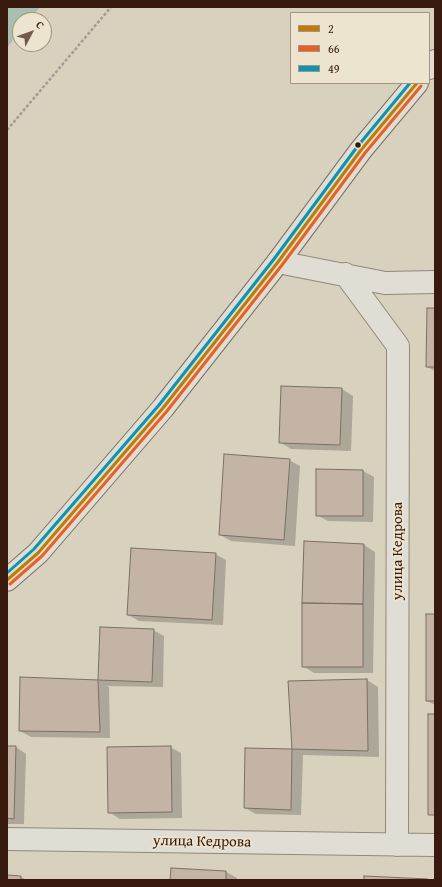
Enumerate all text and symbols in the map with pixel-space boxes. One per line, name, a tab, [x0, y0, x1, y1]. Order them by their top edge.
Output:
north arrow	[12, 12, 52, 52]
legend	[290, 12, 430, 84]
text: С	[32, 17, 48, 32]
text: 2	[328, 20, 334, 37]
text: 66	[328, 40, 340, 57]
text: 49	[328, 60, 340, 77]
unlabelled marker	[353, 140, 363, 150]
street label: улица Кедрова	[389, 502, 407, 600]
street label: улица Кедрова	[153, 832, 251, 852]

